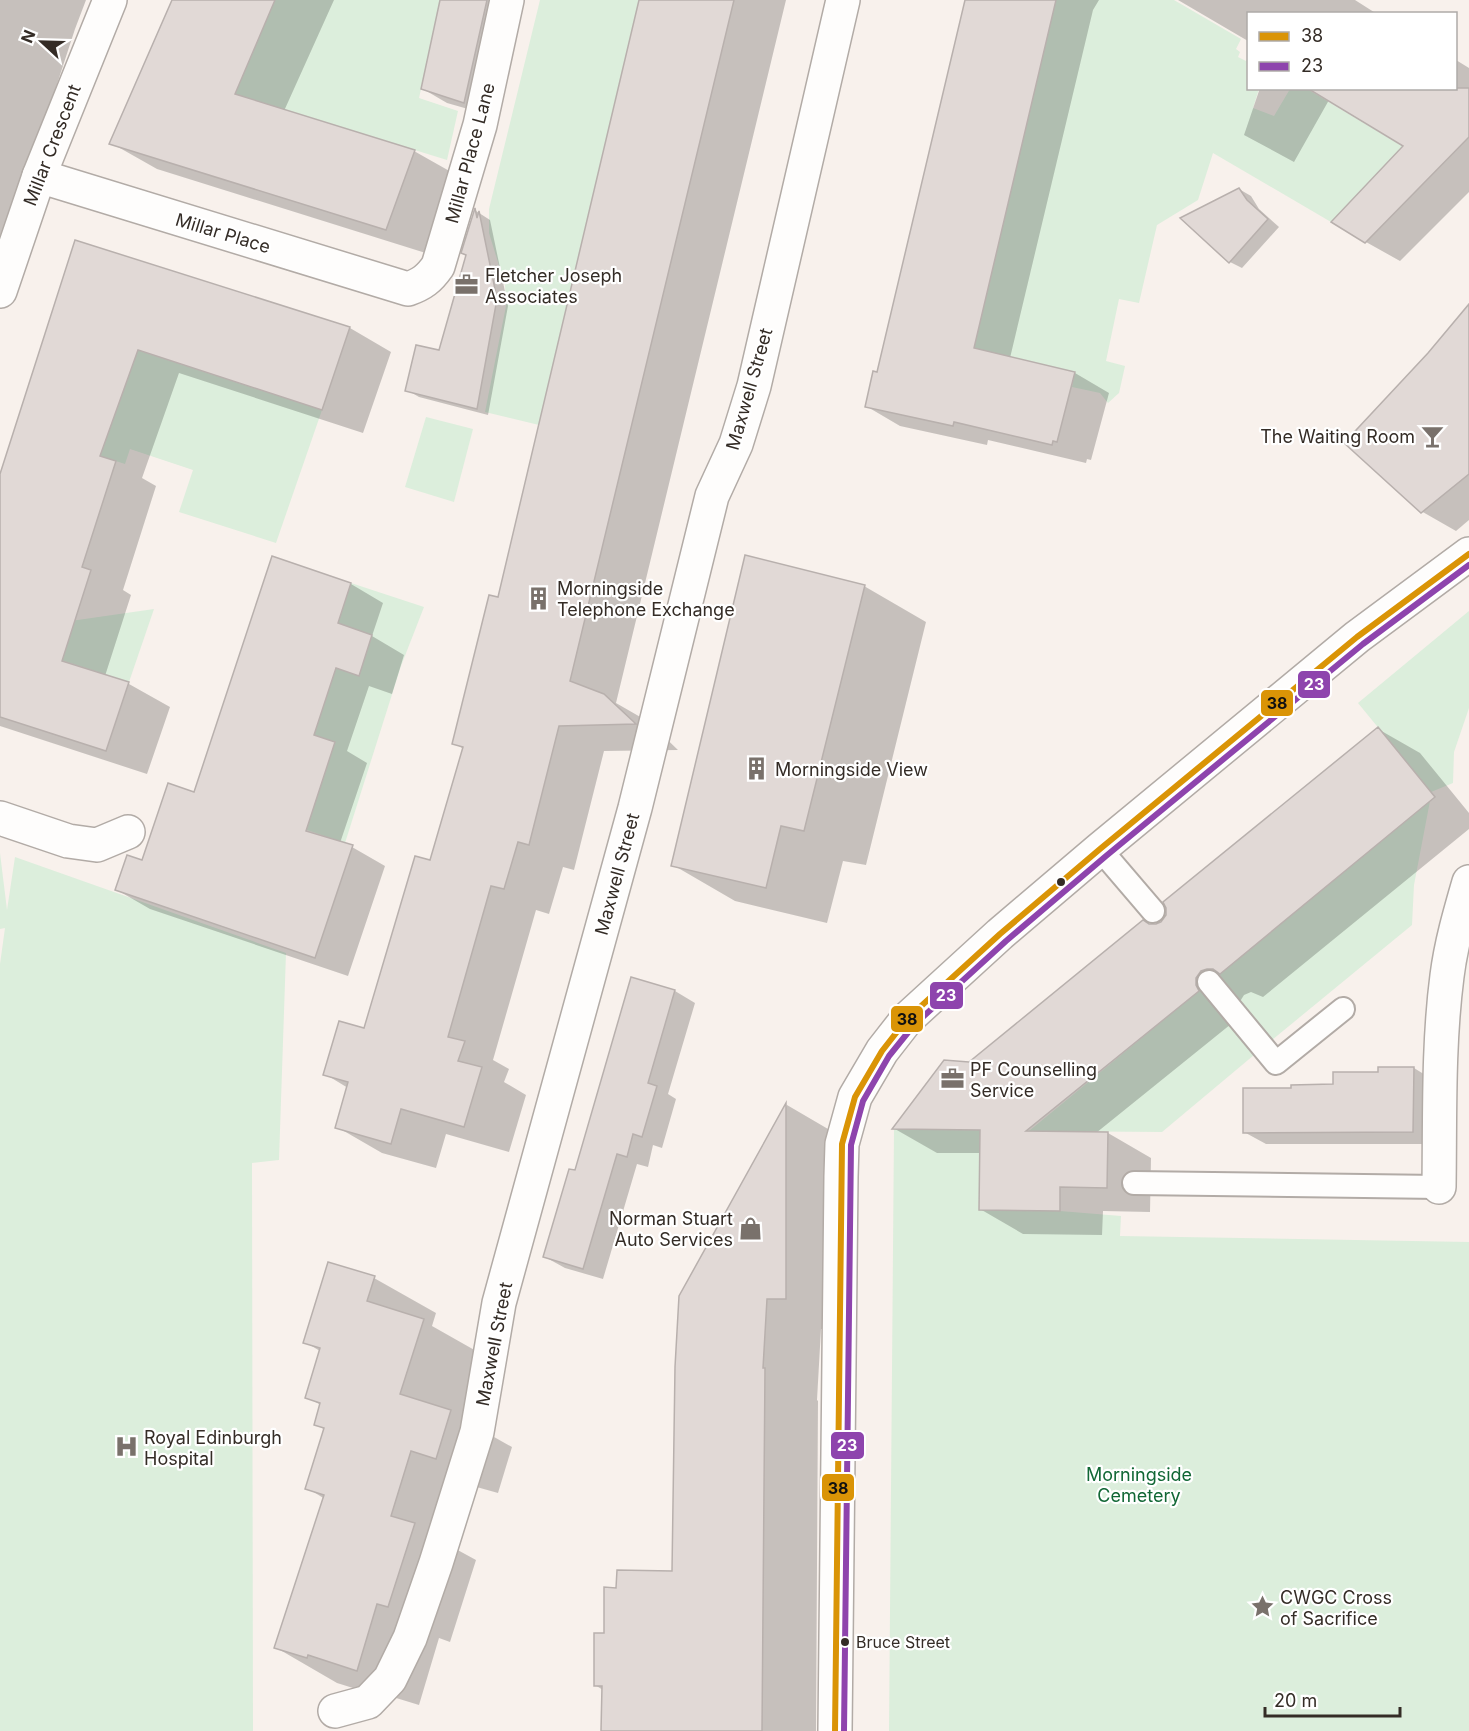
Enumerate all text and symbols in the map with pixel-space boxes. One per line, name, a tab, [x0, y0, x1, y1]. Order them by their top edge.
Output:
north arrow	[12, 12, 72, 72]
legend	[1247, 12, 1457, 90]
text: 38	[1301, 25, 1323, 46]
text: N	[17, 27, 40, 46]
text: 23	[1301, 55, 1323, 76]
street label: Millar Place Lane	[441, 80, 499, 226]
street label: Millar Crescent	[19, 81, 85, 209]
street label: Millar Place	[173, 209, 273, 257]
place label: Fletcher Joseph Associates	[485, 265, 622, 307]
office icon: Fletcher Joseph Associates	[454, 272, 480, 298]
street label: Maxwell Street	[722, 326, 776, 452]
bar icon: The Waiting Room	[1420, 423, 1446, 449]
place label: The Waiting Room	[1260, 426, 1415, 447]
place label: Morningside Telephone Exchange	[557, 578, 735, 620]
building icon: Morningside Telephone Exchange	[526, 585, 552, 611]
line badge: 23	[1297, 670, 1331, 699]
text: 23	[1304, 674, 1324, 694]
line badge: 38	[1260, 689, 1294, 717]
text: 38	[1267, 693, 1287, 713]
building icon: Morningside View	[744, 756, 770, 782]
place label: Morningside View	[775, 759, 928, 780]
street label: Maxwell Street	[591, 810, 643, 937]
unlabelled marker	[1055, 876, 1067, 888]
line badge: 23	[929, 981, 964, 1010]
text: 23	[936, 985, 956, 1005]
line badge: 38	[890, 1005, 924, 1033]
text: 38	[897, 1009, 917, 1029]
place label: PF Counselling Service	[970, 1059, 1097, 1101]
office icon: PF Counselling Service	[939, 1066, 965, 1092]
place label: Norman Stuart Auto Services	[609, 1208, 733, 1250]
shop icon: Norman Stuart Auto Services	[738, 1215, 764, 1241]
street label: Maxwell Street	[472, 1280, 516, 1408]
place label: Royal Edinburgh Hospital	[144, 1427, 282, 1469]
line badge: 23	[830, 1431, 865, 1460]
hospital icon: Royal Edinburgh Hospital	[113, 1434, 139, 1460]
text: 23	[837, 1435, 857, 1455]
park label: Morningside Cemetery	[1086, 1464, 1192, 1506]
line badge: 38	[821, 1473, 855, 1502]
text: 38	[828, 1478, 848, 1498]
place label: CWGC Cross of Sacrifice	[1280, 1587, 1392, 1629]
place icon: CWGC Cross of Sacrifice	[1249, 1594, 1275, 1620]
place label: Bruce Street	[856, 1632, 950, 1652]
marker: Bruce Street	[839, 1636, 851, 1648]
scale bar	[1265, 1680, 1400, 1718]
text: 20 m	[1274, 1690, 1317, 1711]

